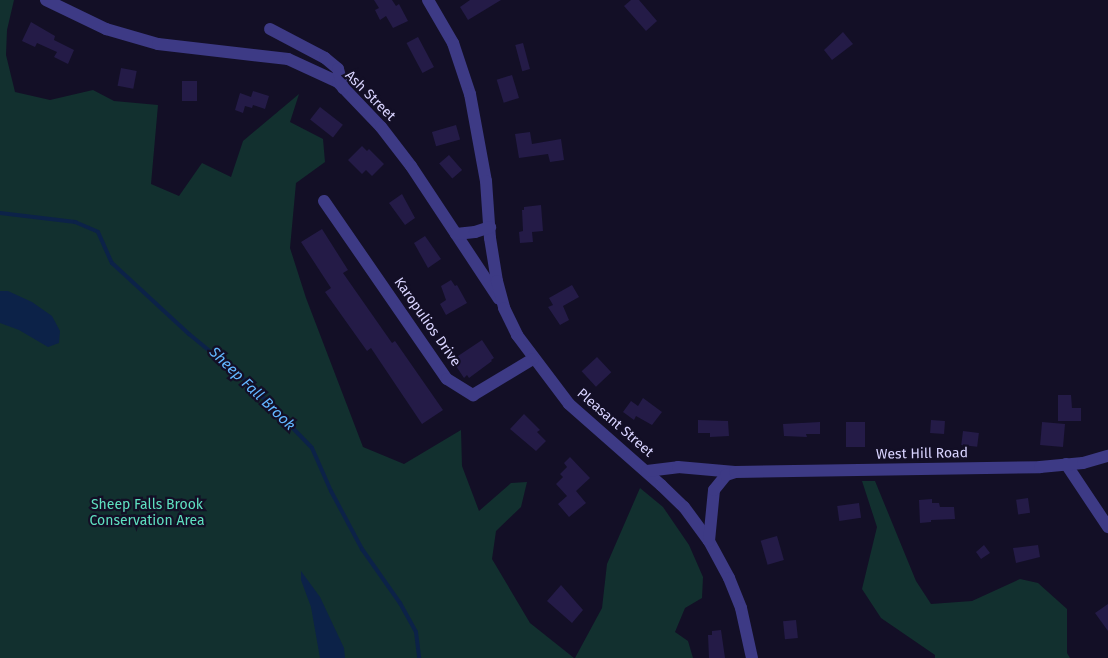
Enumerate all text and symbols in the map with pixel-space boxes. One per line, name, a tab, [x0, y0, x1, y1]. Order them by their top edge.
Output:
street label: Ash Street	[341, 67, 399, 125]
street label: Karopulios Drive	[390, 274, 464, 370]
water label: Sheep Fall Brook	[205, 343, 299, 435]
street label: Pleasant Street	[573, 385, 657, 461]
street label: West Hill Road	[876, 445, 968, 463]
park label: Sheep Falls Brook Conservation Area	[90, 497, 204, 530]

